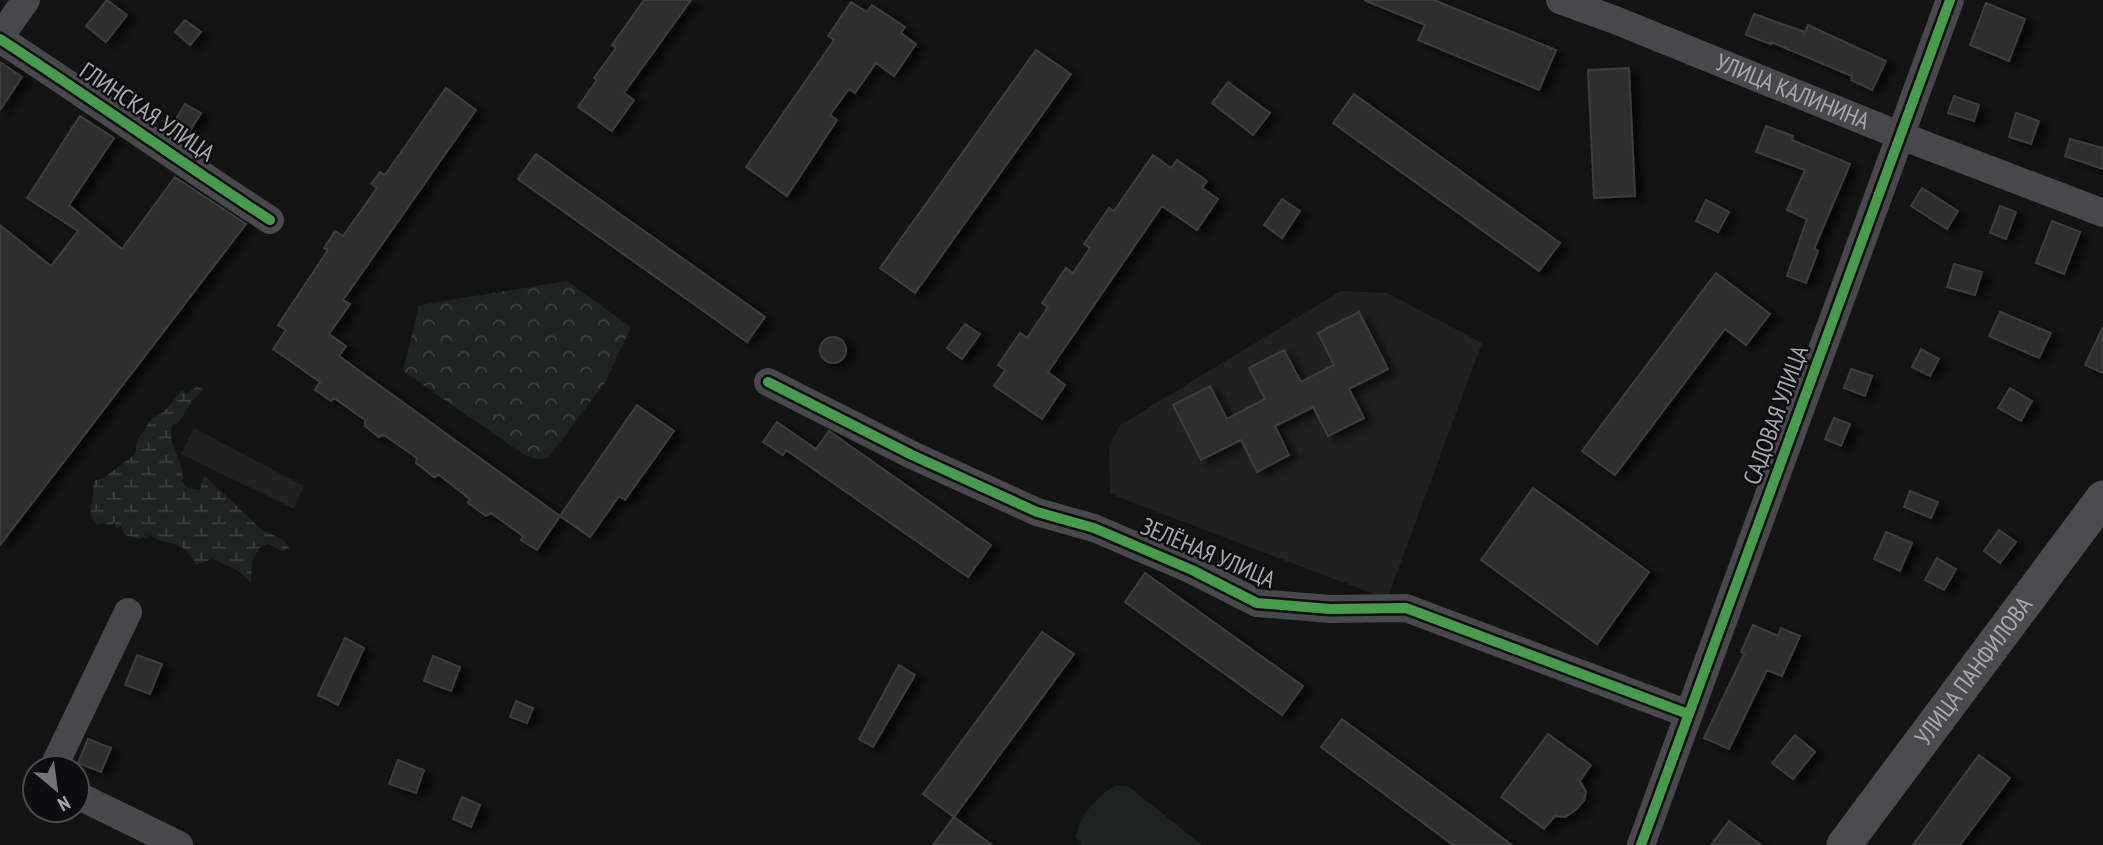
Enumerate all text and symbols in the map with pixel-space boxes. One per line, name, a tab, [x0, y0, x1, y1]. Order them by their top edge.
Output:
street label: УЛИЦА КАЛИНИНА	[1711, 46, 1875, 137]
street label: ГЛИНСКАЯ УЛИЦА	[74, 55, 221, 169]
street label: САДОВАЯ УЛИЦА	[1736, 340, 1815, 489]
street label: ЗЕЛЁНАЯ УЛИЦА	[1136, 510, 1281, 595]
street label: УЛИЦА ПАНФИЛОВА	[1908, 590, 2039, 751]
north arrow	[21, 754, 91, 824]
text: N	[54, 791, 75, 817]

